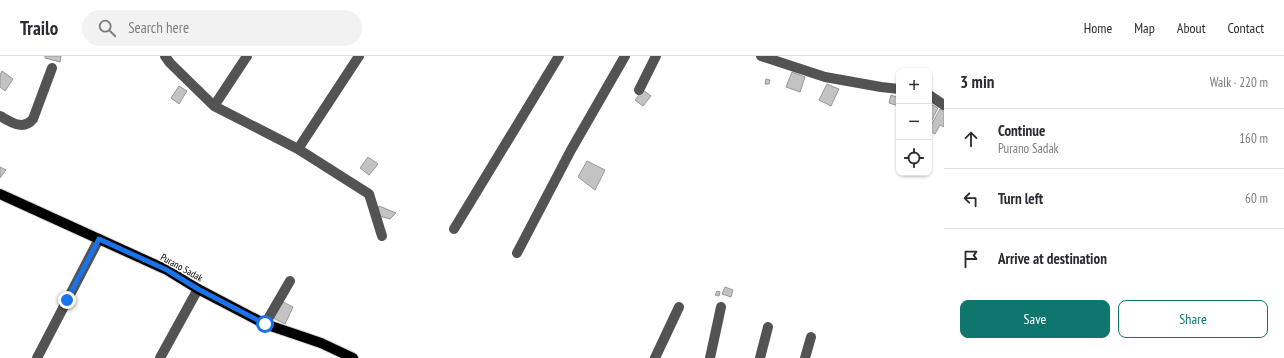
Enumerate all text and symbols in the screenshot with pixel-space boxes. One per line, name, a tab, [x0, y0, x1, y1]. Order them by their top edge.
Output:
search box	[82, 10, 362, 46]
text: Trailo	[20, 16, 58, 40]
icon: search	[96, 17, 118, 39]
text: Search here	[128, 18, 189, 37]
text: Home	[1084, 19, 1112, 37]
text: Map	[1134, 19, 1155, 37]
text: About	[1177, 19, 1206, 37]
text: Contact	[1228, 19, 1264, 37]
map controls	[896, 68, 932, 176]
button: +	[896, 68, 932, 104]
text: 3 min	[960, 71, 994, 93]
text: Walk · 220 m	[1210, 74, 1268, 91]
button: −	[896, 104, 932, 140]
text: Continue	[998, 121, 1045, 140]
icon: ahead	[960, 128, 982, 150]
text: 160 m	[1239, 130, 1268, 147]
button: locate	[896, 140, 932, 176]
text: Purano Sadak	[998, 140, 1059, 157]
icon: left	[960, 188, 982, 210]
text: Turn left	[998, 189, 1043, 208]
text: 60 m	[1245, 190, 1268, 207]
icon: arrive	[960, 248, 982, 270]
text: Arrive at destination	[998, 249, 1107, 268]
street label: Purano Sadak	[158, 250, 205, 284]
route end	[58, 291, 76, 309]
button: Save	[960, 300, 1110, 338]
button: Share	[1118, 300, 1268, 338]
route start	[256, 315, 274, 333]

